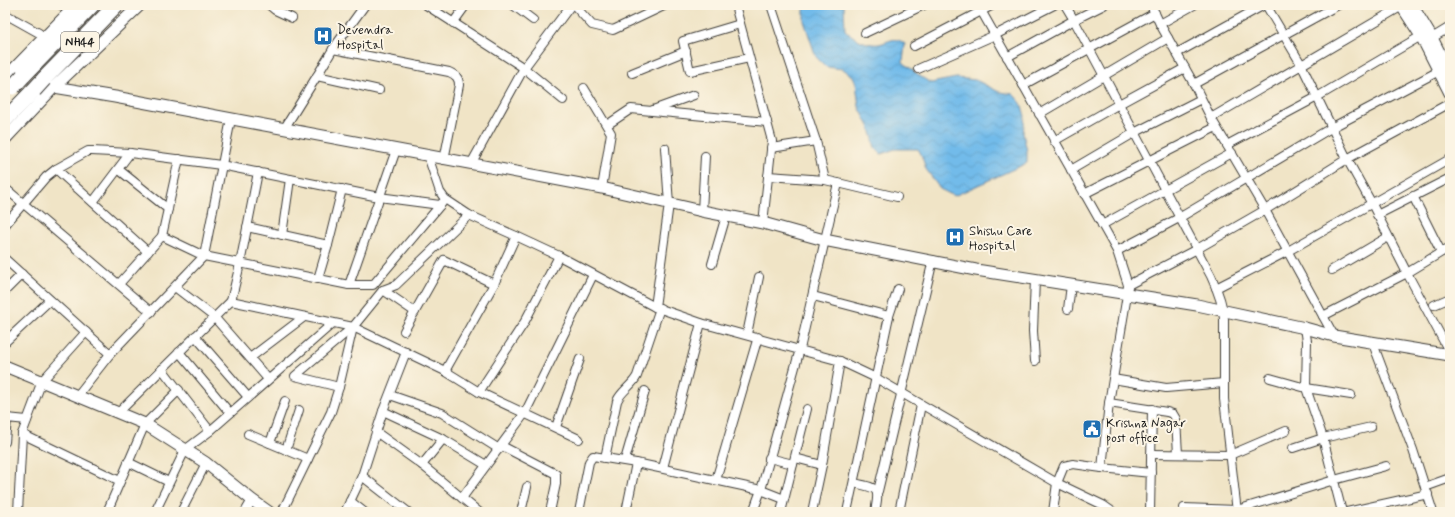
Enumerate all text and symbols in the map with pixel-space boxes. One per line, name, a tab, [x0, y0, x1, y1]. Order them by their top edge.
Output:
place label: Devendra Hospital	[337, 22, 393, 54]
hospital icon: Devendra Hospital	[312, 25, 334, 47]
road number: NH44	[61, 32, 99, 52]
place label: Shishu Care Hospital	[969, 223, 1032, 255]
hospital icon: Shishu Care Hospital	[944, 226, 966, 248]
place label: Krishna Nagar post office	[1106, 415, 1187, 447]
public building icon: Krishna Nagar post office	[1081, 418, 1103, 440]

